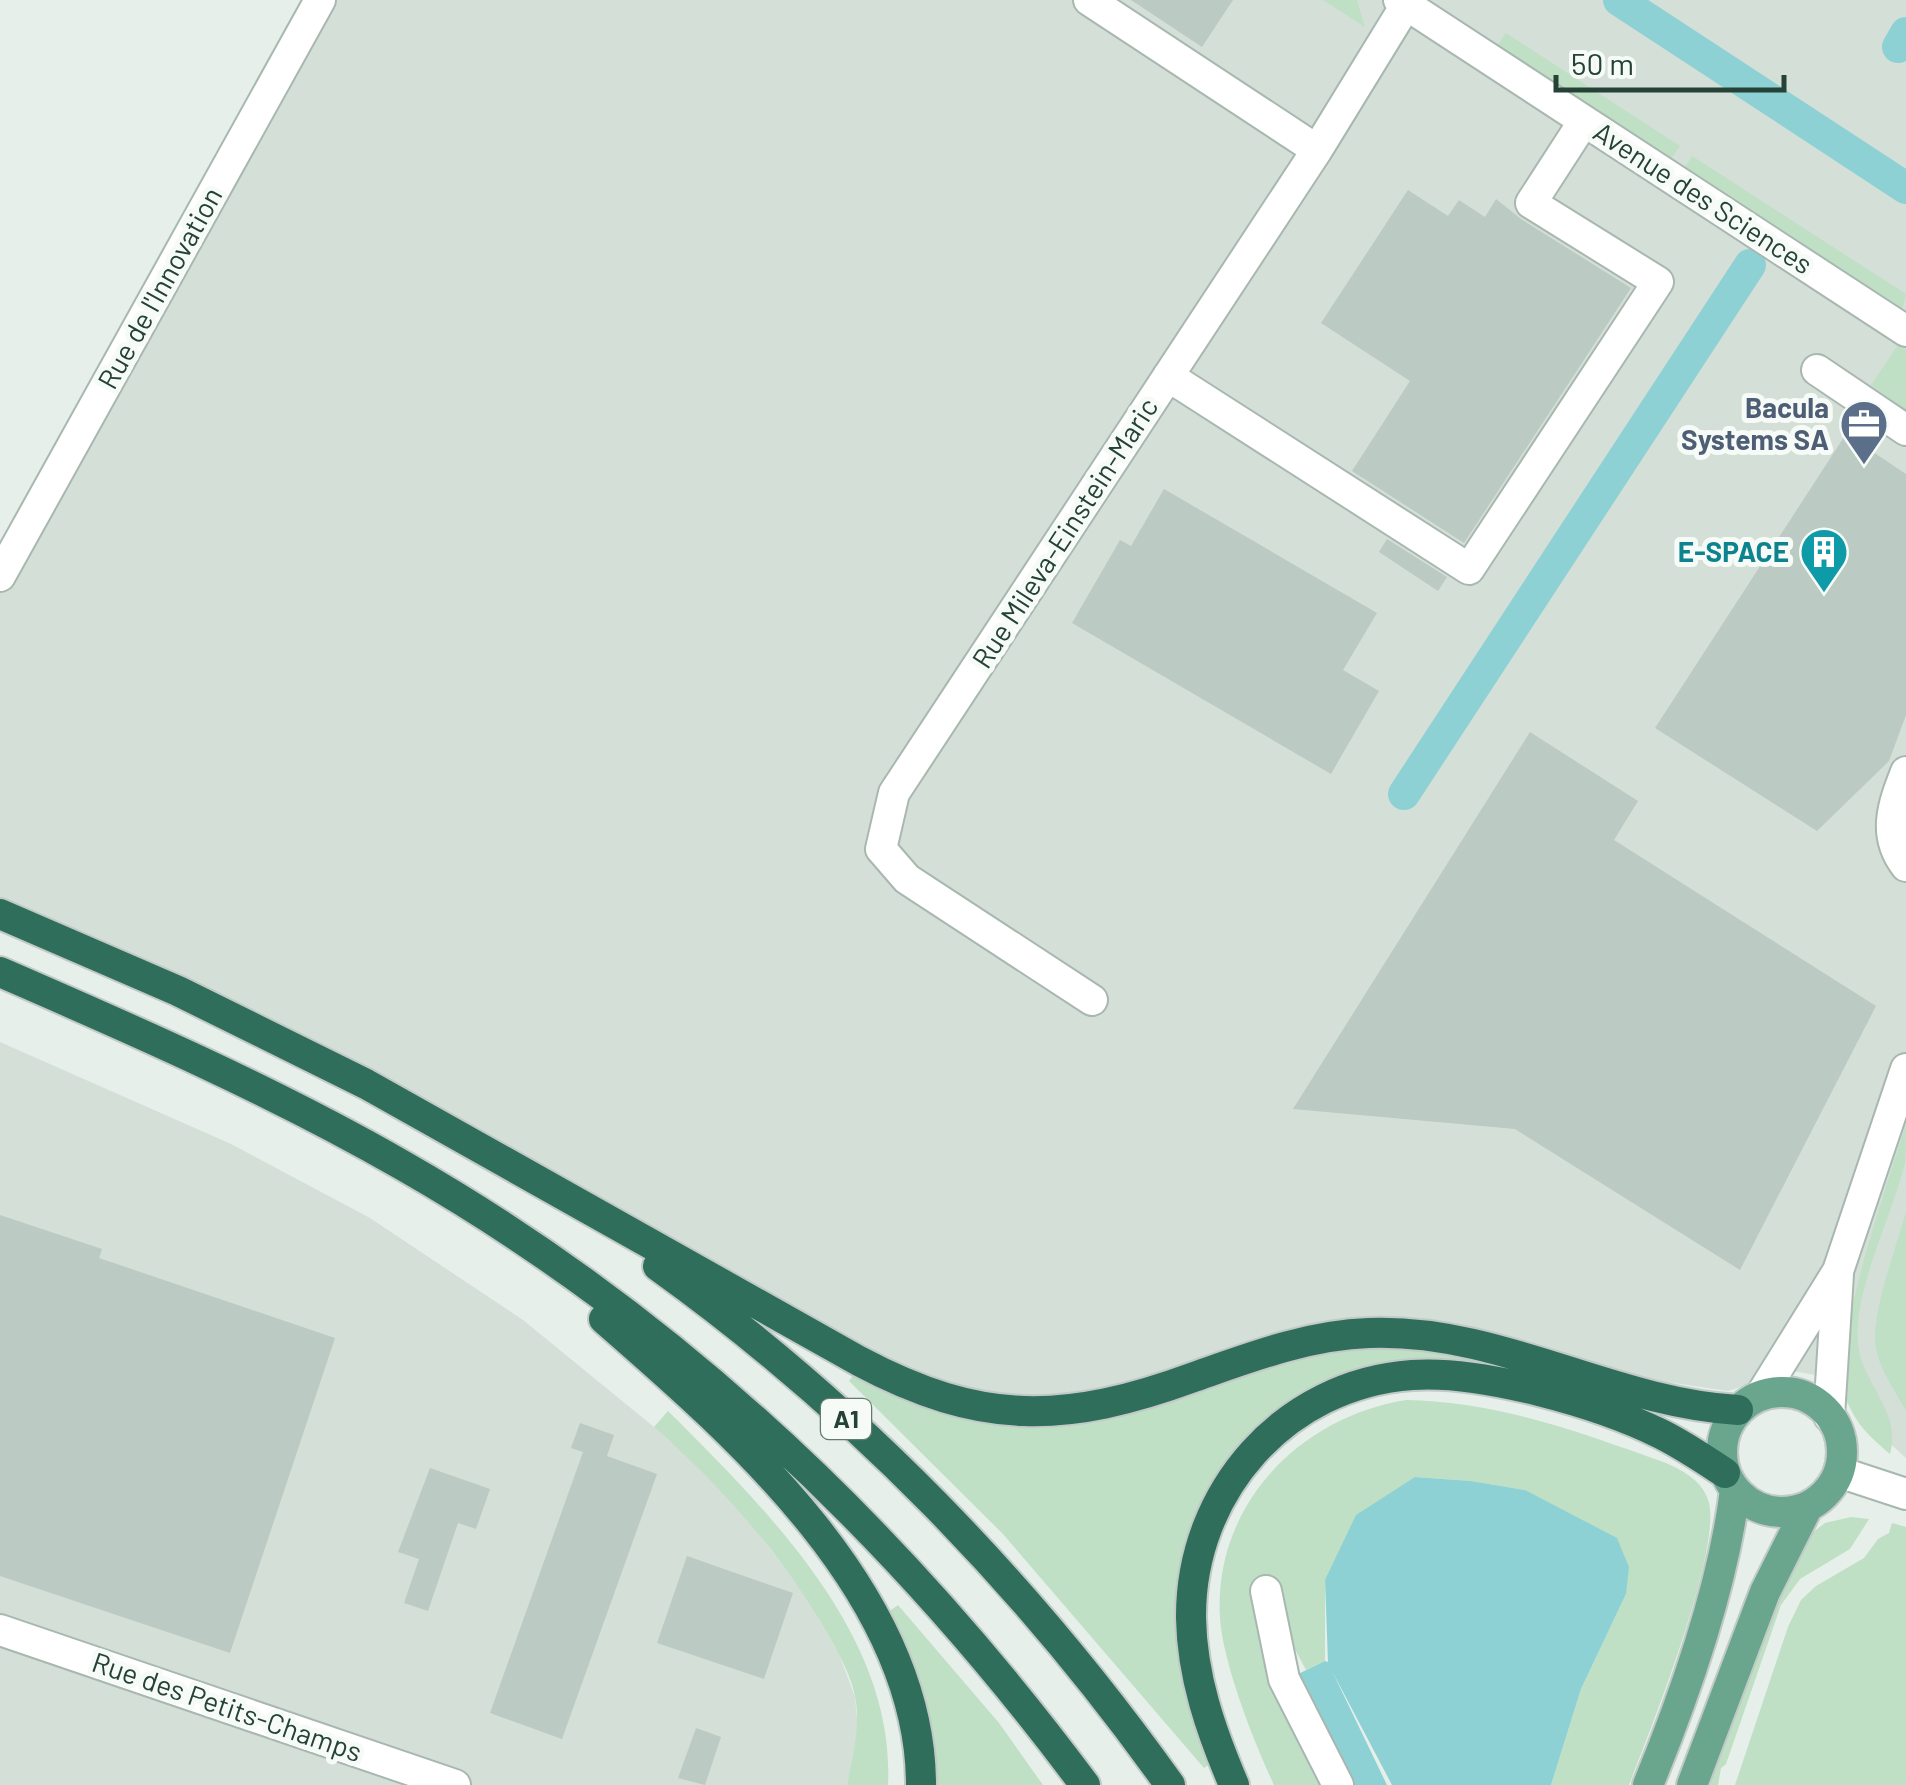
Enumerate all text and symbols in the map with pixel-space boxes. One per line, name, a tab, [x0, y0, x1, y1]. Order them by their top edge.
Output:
scale bar	[1556, 30, 1784, 92]
text: 50 m	[1571, 45, 1634, 81]
street label: Avenue des Sciences	[1588, 114, 1819, 281]
street label: Rue de l'Innovation	[90, 181, 229, 394]
place label: Bacula Systems SA	[1681, 390, 1829, 456]
street label: Rue Mileva-Einstein-Maric	[964, 391, 1164, 674]
office icon: Bacula Systems SA	[1838, 398, 1890, 466]
building icon: E-SPACE	[1798, 526, 1850, 594]
place label: E-SPACE	[1678, 534, 1789, 568]
road number: A1	[821, 1399, 871, 1439]
street label: Rue des Petits-Champs	[88, 1644, 367, 1768]

